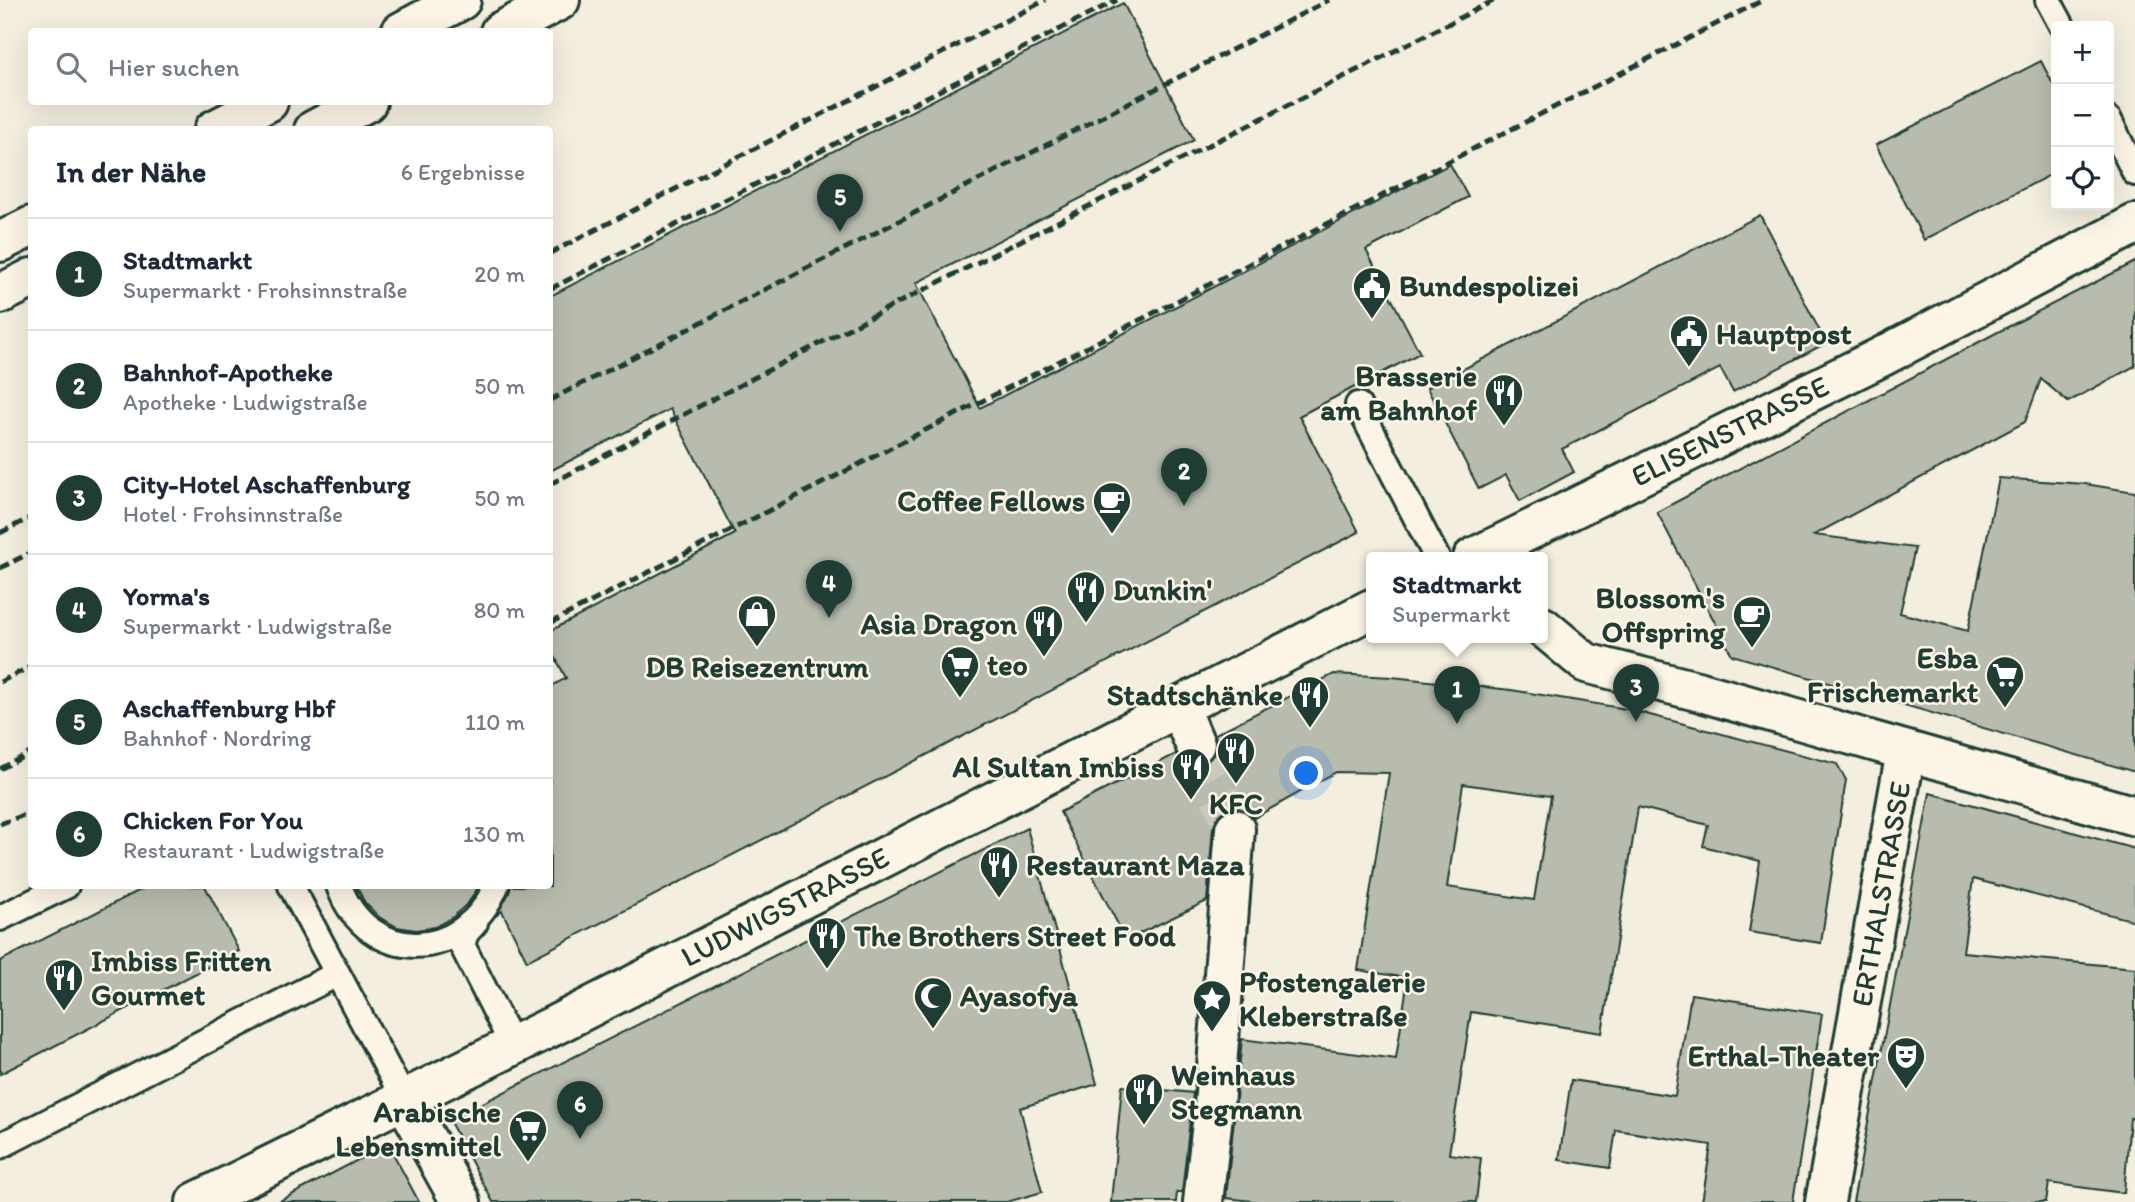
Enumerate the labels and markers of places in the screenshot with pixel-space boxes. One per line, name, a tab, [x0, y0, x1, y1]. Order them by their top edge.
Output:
pin: 5	[817, 174, 863, 232]
public building icon: Bundespolizei	[1351, 265, 1393, 320]
place label: Bundespolizei	[1399, 267, 1579, 304]
public building icon: Hauptpost	[1668, 313, 1710, 368]
place label: Hauptpost	[1716, 315, 1852, 352]
place label: Brasserie am Bahnhof	[1320, 357, 1478, 428]
restaurant icon: Brasserie am Bahnhof	[1483, 372, 1525, 427]
pin: 2	[1161, 448, 1207, 506]
cafe icon: Coffee Fellows	[1091, 480, 1133, 535]
place label: Coffee Fellows	[897, 482, 1085, 519]
pin: 4	[806, 560, 852, 618]
restaurant icon: Dunkin'	[1065, 569, 1107, 624]
place label: Dunkin'	[1113, 571, 1212, 608]
place label: Blossom's Offspring	[1595, 579, 1726, 650]
shop icon: DB Reisezentrum	[736, 593, 778, 648]
cafe icon: Blossom's Offspring	[1731, 594, 1773, 649]
restaurant icon: Asia Dragon	[1023, 603, 1065, 658]
place label: Asia Dragon	[860, 605, 1017, 642]
place label: Esba Frischemarkt	[1807, 639, 1979, 710]
supermarket icon: teo	[939, 644, 981, 699]
place label: teo	[987, 646, 1028, 683]
place label: DB Reisezentrum	[645, 648, 869, 685]
supermarket icon: Esba Frischemarkt	[1984, 654, 2026, 709]
pin: 3	[1613, 664, 1659, 722]
pin: 1	[1434, 666, 1480, 724]
restaurant icon: Stadtschänke	[1289, 674, 1331, 729]
place label: Stadtschänke	[1107, 676, 1283, 713]
restaurant icon: KFC	[1215, 730, 1257, 785]
restaurant icon: Al Sultan Imbiss	[1170, 746, 1212, 801]
place label: Al Sultan Imbiss	[952, 748, 1164, 785]
place label: KFC	[1209, 785, 1263, 822]
restaurant icon: Restaurant Maza	[978, 844, 1020, 899]
place label: Restaurant Maza	[1026, 846, 1245, 883]
restaurant icon: The Brothers Street Food	[806, 915, 848, 970]
place label: The Brothers Street Food	[853, 917, 1176, 954]
place label: Imbiss Fritten Gourmet	[91, 942, 272, 1013]
restaurant icon: Imbiss Fritten Gourmet	[43, 957, 85, 1012]
place label: Pfostengalerie Kleberstraße	[1239, 963, 1426, 1034]
mosque icon: Ayasofya	[912, 975, 954, 1030]
place label: Ayasofya	[959, 977, 1078, 1014]
place icon: Pfostengalerie Kleberstraße	[1191, 978, 1233, 1033]
theatre icon: Erthal-Theater	[1885, 1035, 1927, 1090]
place label: Erthal-Theater	[1688, 1037, 1880, 1074]
place label: Weinhaus Stegmann	[1171, 1056, 1303, 1127]
restaurant icon: Weinhaus Stegmann	[1123, 1071, 1165, 1126]
pin: 6	[557, 1081, 603, 1139]
place label: Arabische Lebensmittel	[335, 1093, 502, 1164]
supermarket icon: Arabische Lebensmittel	[507, 1108, 549, 1163]

